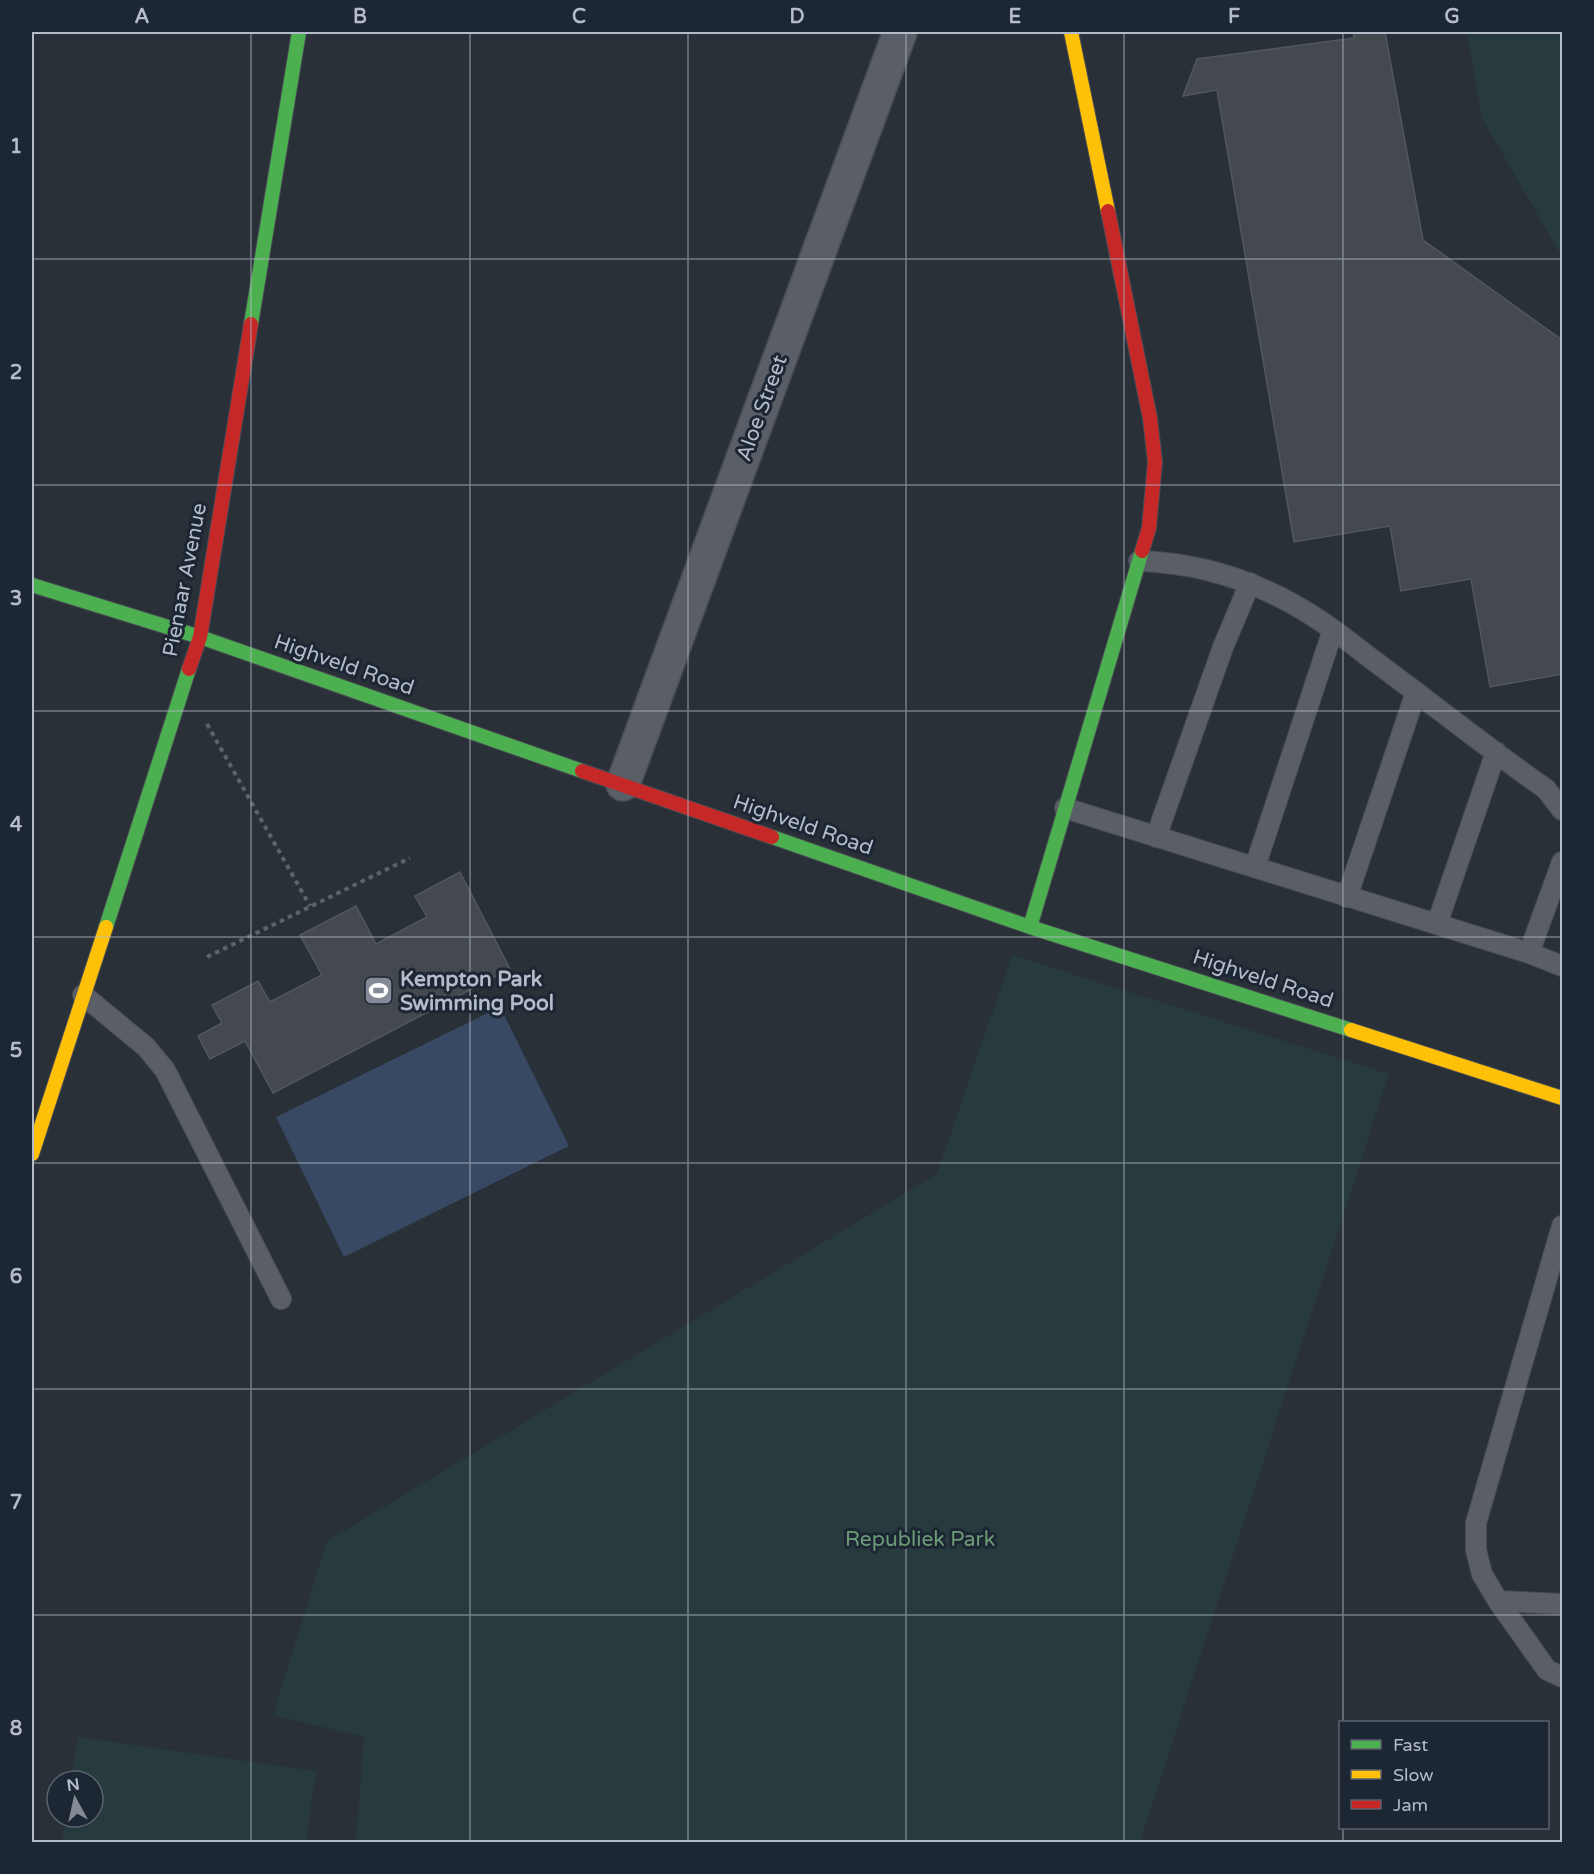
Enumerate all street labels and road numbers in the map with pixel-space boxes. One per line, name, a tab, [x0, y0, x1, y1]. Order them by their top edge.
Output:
street label: Aloe Street	[731, 352, 793, 464]
street label: Pienaar Avenue	[158, 501, 212, 659]
street label: Highveld Road	[271, 629, 417, 701]
street label: Highveld Road	[730, 789, 876, 861]
street label: Highveld Road	[1190, 945, 1336, 1013]

